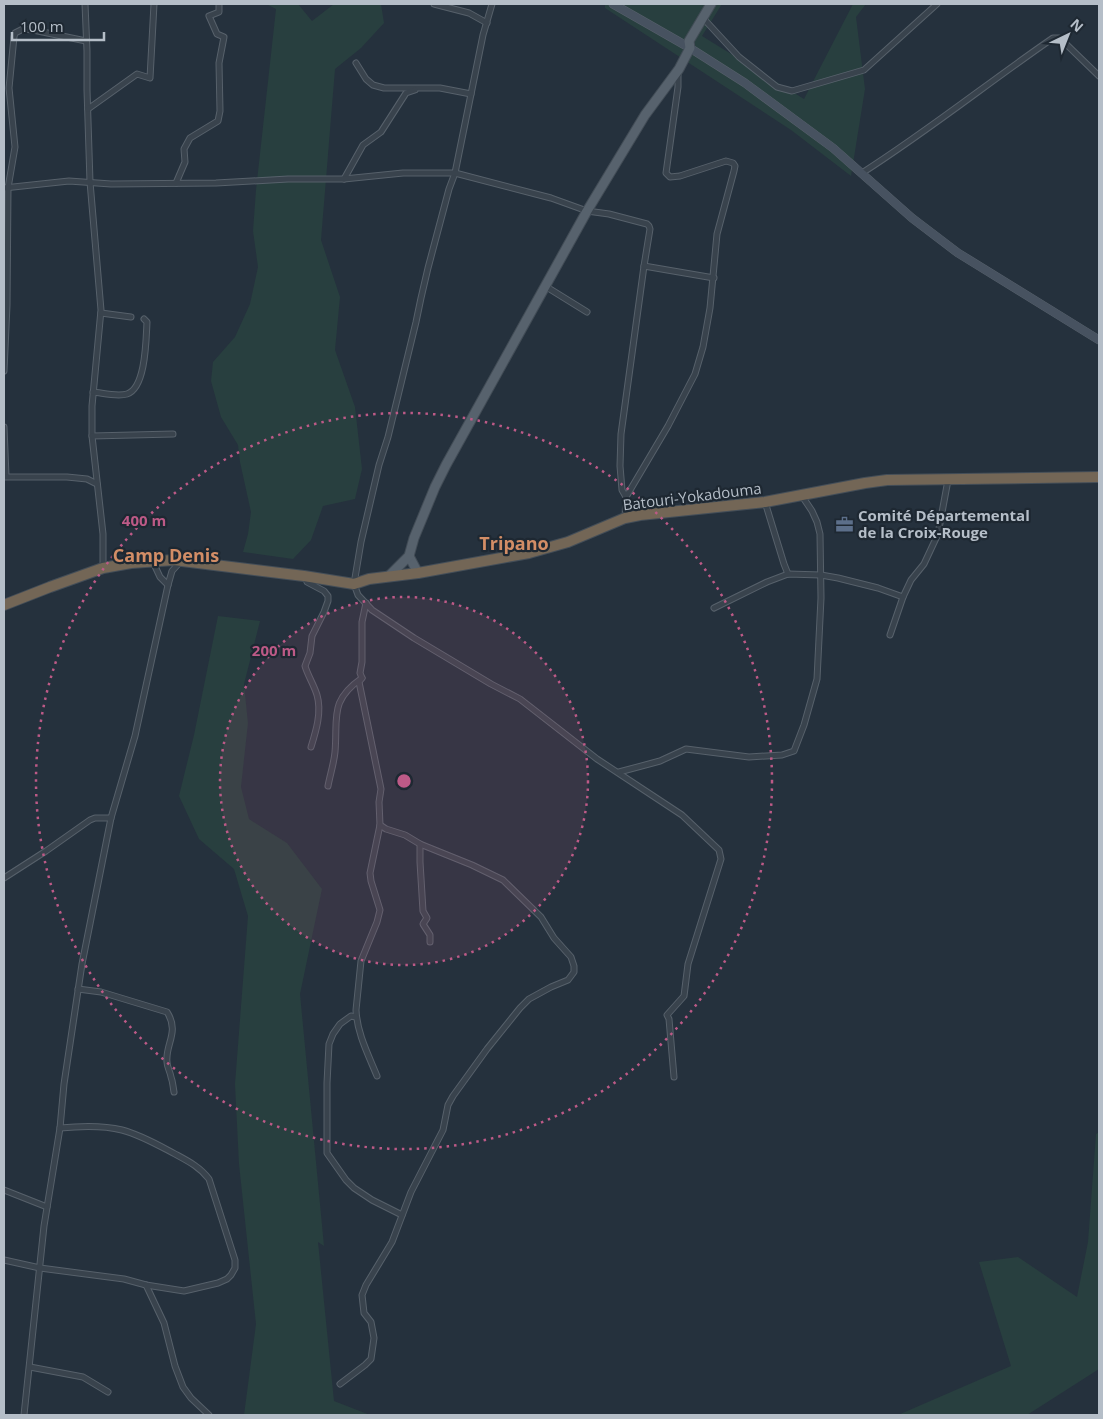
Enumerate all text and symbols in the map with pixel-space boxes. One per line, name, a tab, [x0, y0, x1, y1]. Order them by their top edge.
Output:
scale bar	[12, 10, 105, 42]
north arrow	[1043, 10, 1093, 60]
text: N	[1067, 14, 1088, 36]
text: 100 m	[20, 16, 64, 36]
street label: Batouri-Yokadouma	[622, 478, 762, 514]
place label: Comité Départemental de la Croix-Rouge	[858, 505, 1030, 542]
text: 400 m	[122, 510, 166, 530]
office icon: Comité Départemental de la Croix-Rouge	[834, 514, 854, 534]
district label: Tripano	[479, 531, 549, 555]
district label: Camp Denis	[113, 543, 219, 567]
text: 200 m	[252, 640, 296, 660]
centre of rings	[395, 772, 413, 790]

